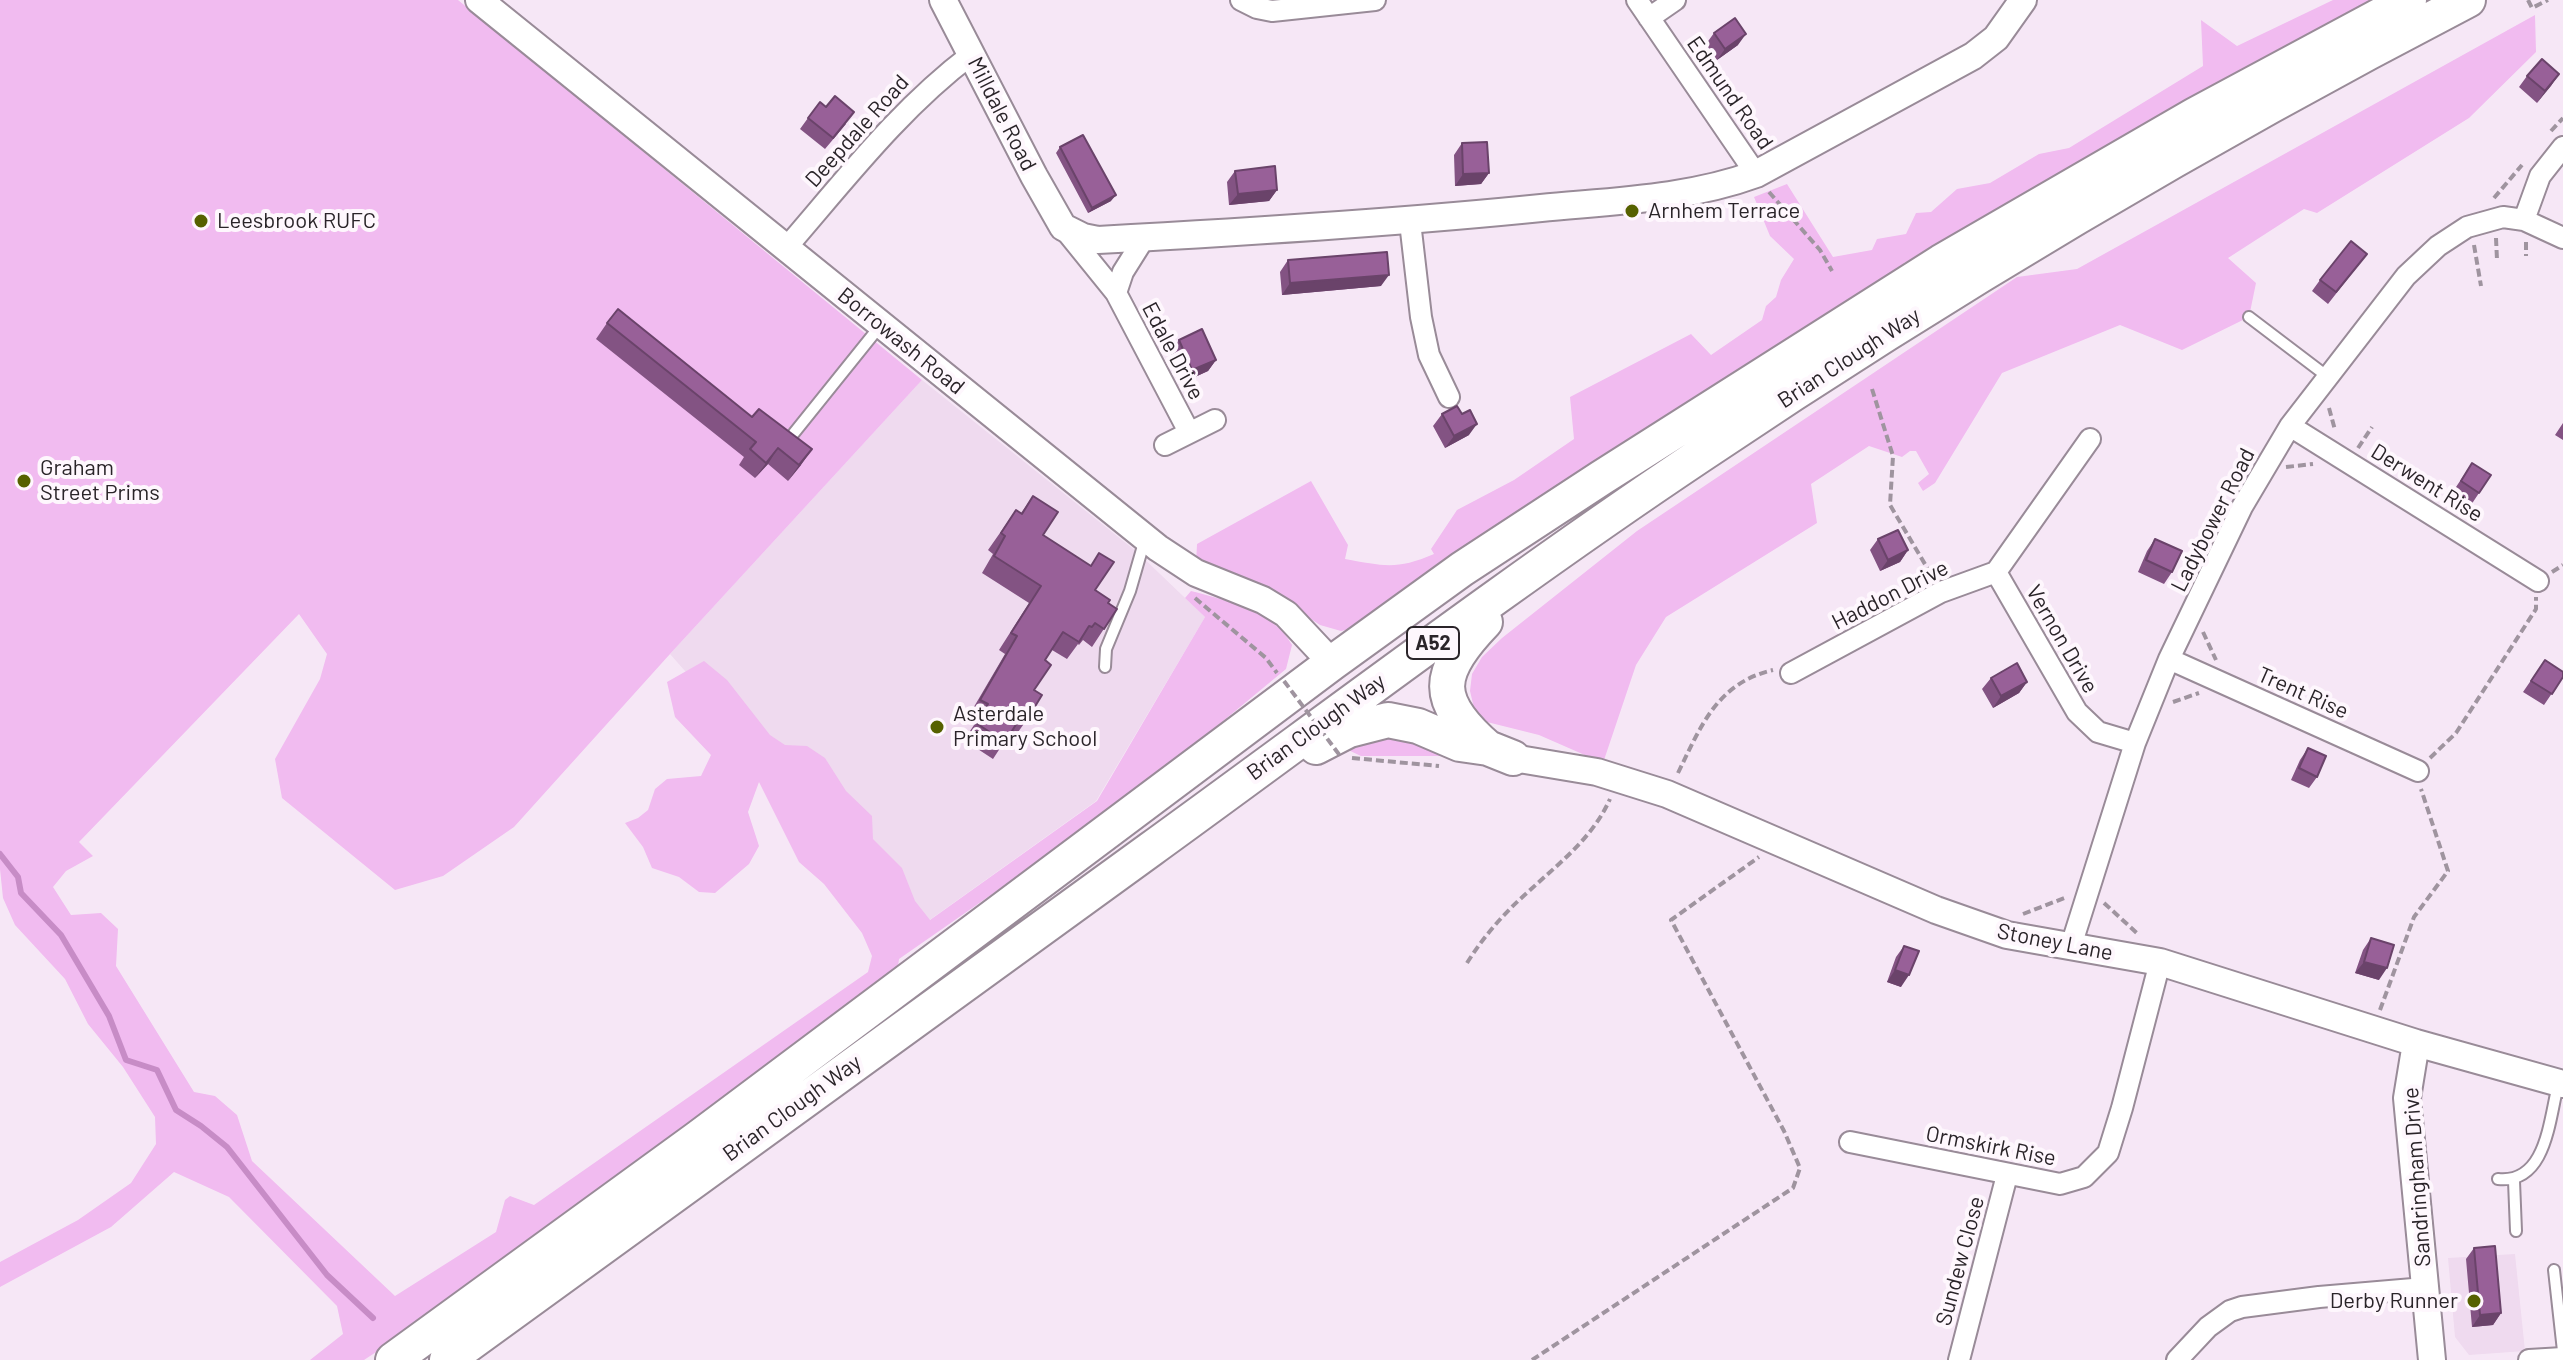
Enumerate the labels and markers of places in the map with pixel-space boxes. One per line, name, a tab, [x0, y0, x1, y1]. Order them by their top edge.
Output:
place label: Arnhem Terrace	[1648, 198, 1800, 224]
marker: Arnhem Terrace	[1623, 202, 1641, 220]
place label: Leesbrook RUFC	[217, 208, 376, 234]
marker: Leesbrook RUFC	[192, 212, 210, 230]
place label: Graham Street Prims	[40, 455, 160, 506]
marker: Graham Street Prims	[15, 472, 33, 490]
place label: Asterdale Primary School	[953, 701, 1097, 752]
marker: Asterdale Primary School	[928, 718, 946, 736]
place label: Derby Runner	[2330, 1288, 2458, 1314]
marker: Derby Runner	[2465, 1292, 2483, 1310]

